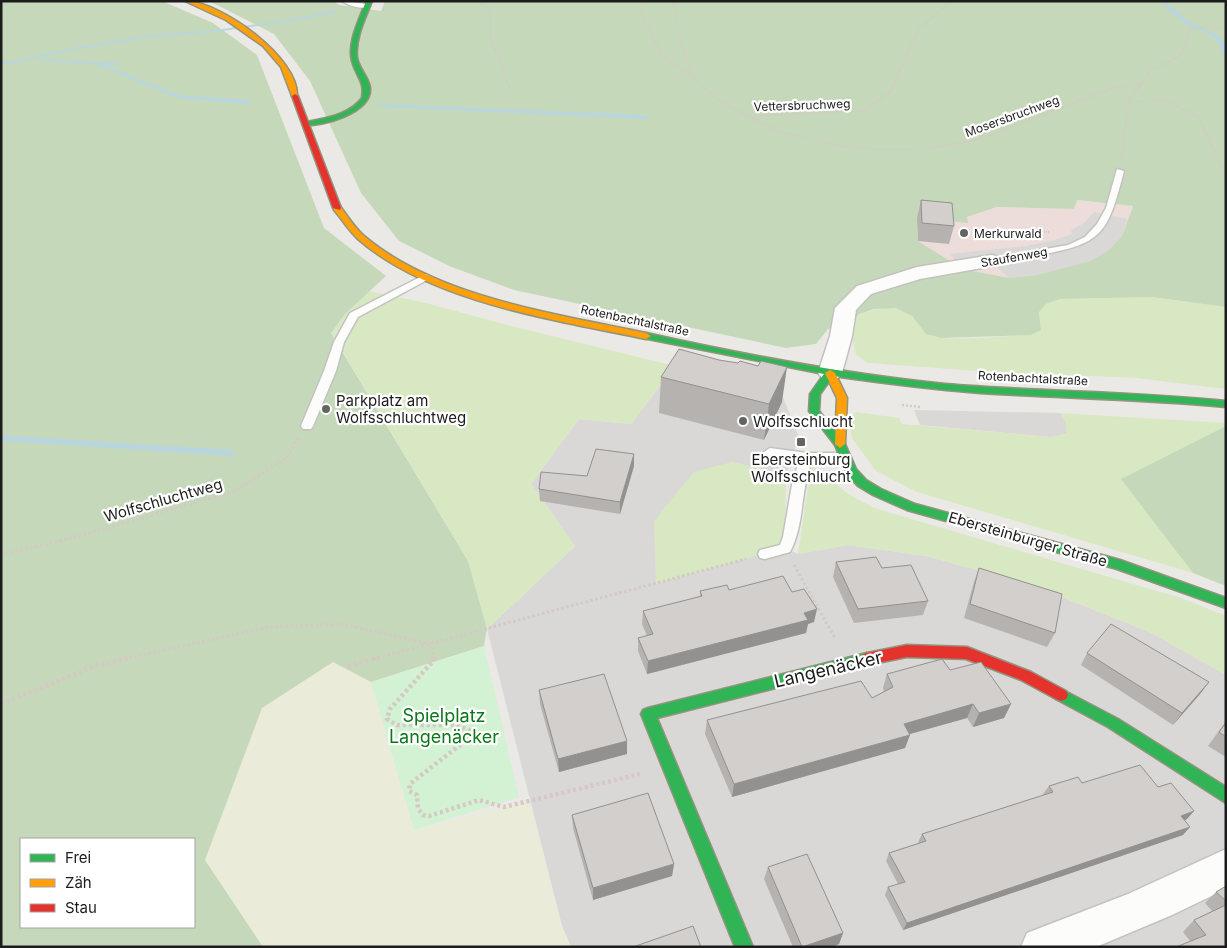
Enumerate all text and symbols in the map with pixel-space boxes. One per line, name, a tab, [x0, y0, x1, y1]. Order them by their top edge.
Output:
street label: Mosersbruchweg	[963, 92, 1061, 140]
street label: Vettersbruchweg	[753, 96, 851, 114]
place label: Merkurwald	[974, 226, 1042, 241]
marker: Merkurwald	[958, 227, 970, 239]
street label: Staufenweg	[979, 244, 1049, 270]
street label: Rotenbachtalstraße	[579, 301, 691, 339]
street label: Rotenbachtalstraße	[978, 368, 1088, 388]
place label: Parkplatz am Wolfsschluchtweg	[336, 391, 466, 427]
marker: Parkplatz am Wolfsschluchtweg	[320, 403, 332, 415]
place label: Wolfsschlucht	[753, 412, 853, 431]
marker: Wolfsschlucht	[737, 415, 749, 427]
marker: Ebersteinburg Wolfsschlucht	[795, 436, 807, 448]
place label: Ebersteinburg Wolfsschlucht	[751, 450, 851, 486]
street label: Wolfschluchtweg	[102, 474, 224, 526]
street label: Ebersteinburger Straße	[946, 507, 1110, 571]
street label: Langenäcker	[772, 646, 884, 692]
park label: Spielplatz Langenäcker	[389, 705, 499, 747]
legend	[20, 838, 195, 928]
text: Frei	[65, 848, 91, 867]
text: Zäh	[65, 873, 92, 892]
text: Stau	[65, 898, 97, 917]

